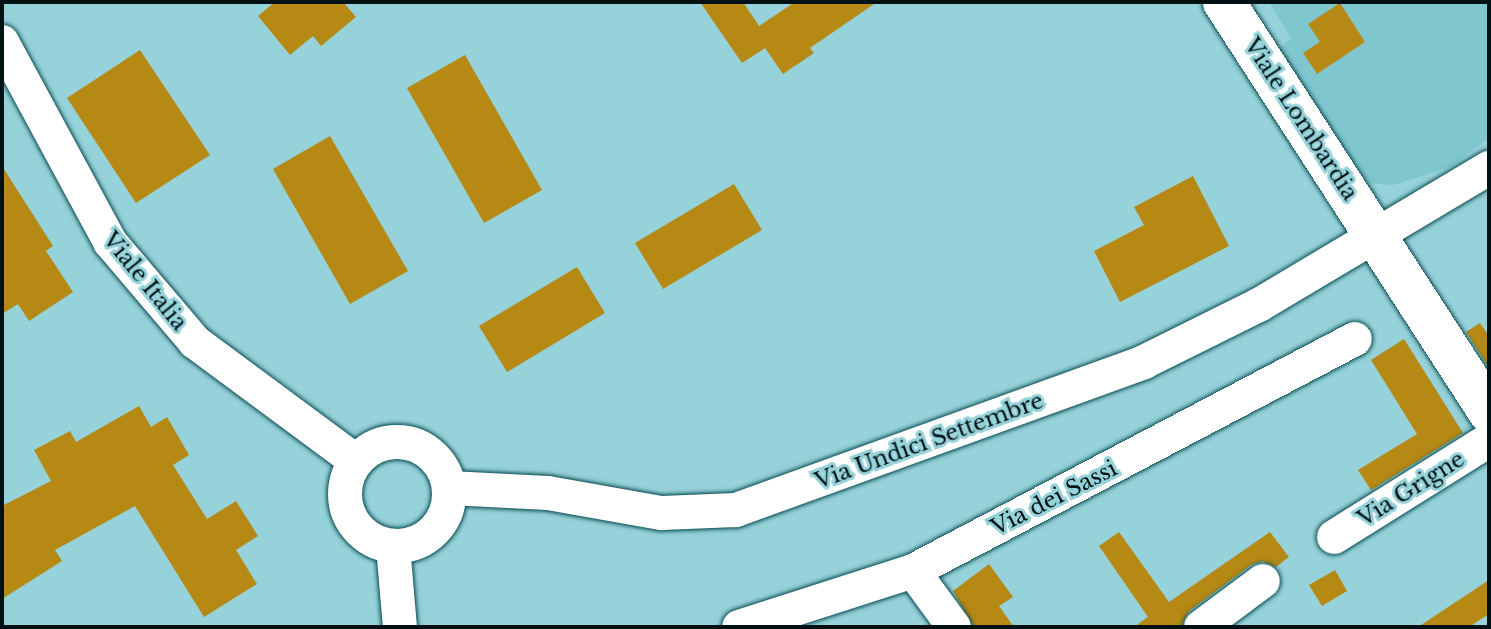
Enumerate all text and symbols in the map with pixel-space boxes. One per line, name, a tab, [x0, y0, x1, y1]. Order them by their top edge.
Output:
street label: Viale Lombardia	[1239, 33, 1363, 205]
street label: Viale Italia	[97, 226, 193, 336]
street label: Via Undici Settembre	[811, 387, 1047, 495]
street label: Via Grigne	[1353, 446, 1469, 532]
street label: Via dei Sassi	[986, 455, 1122, 541]

